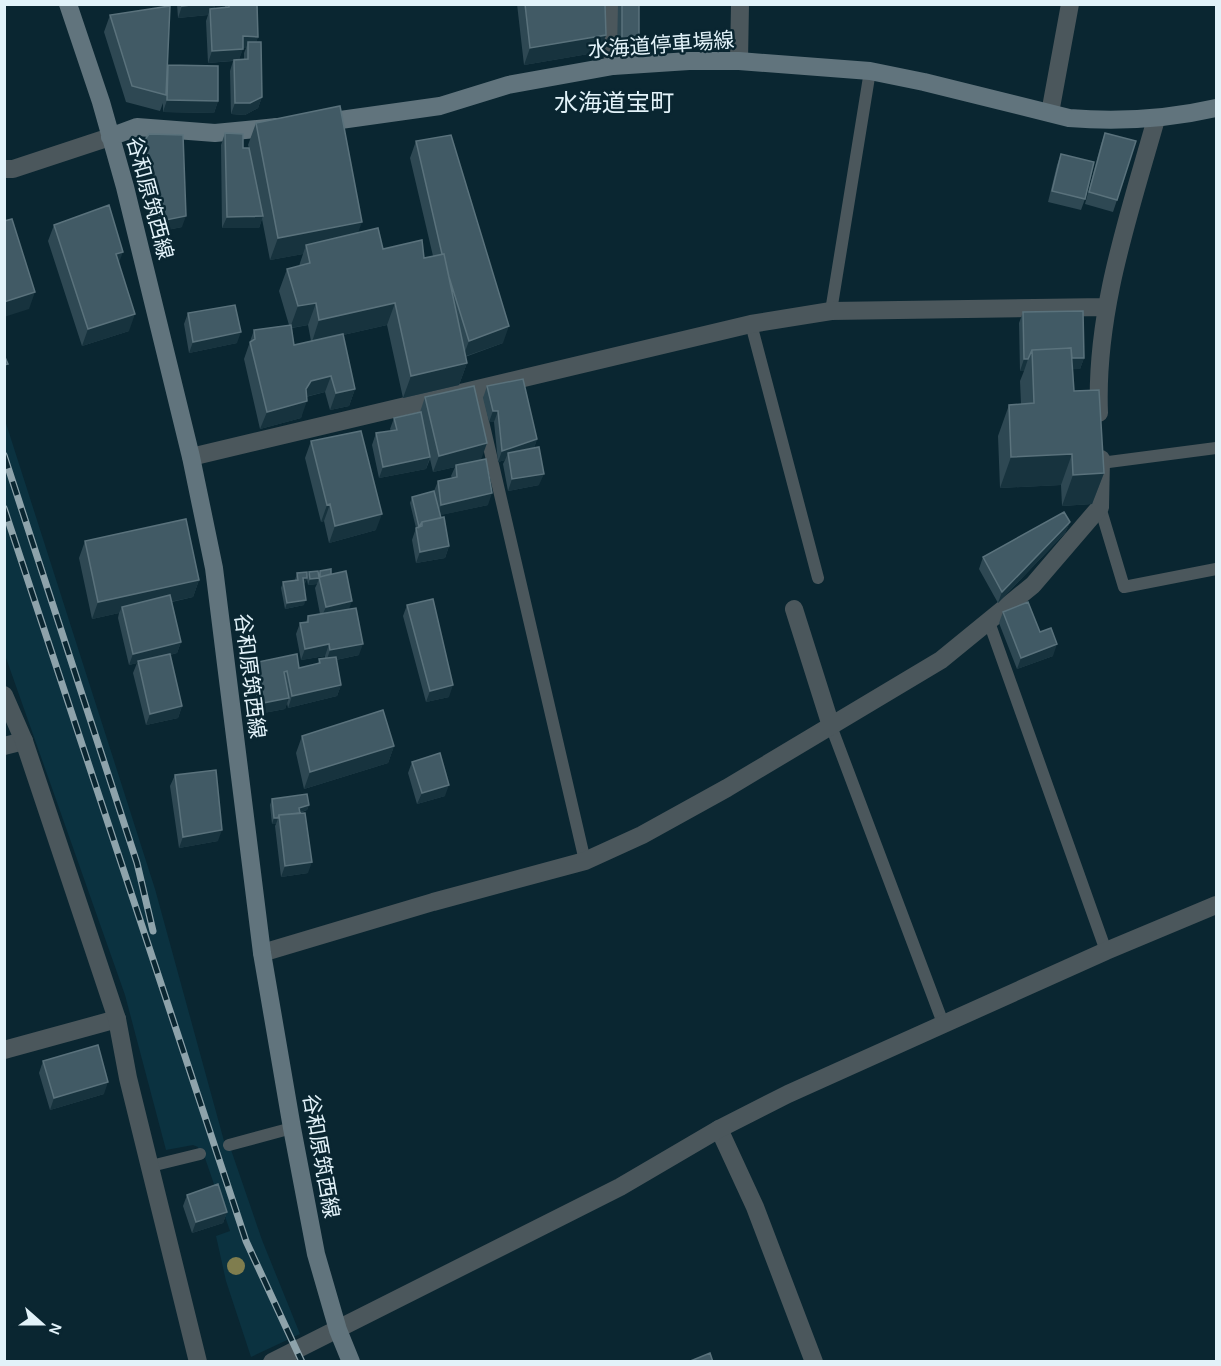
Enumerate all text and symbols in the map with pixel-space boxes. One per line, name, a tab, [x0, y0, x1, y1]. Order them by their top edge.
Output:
street label: 水海道停車場線	[587, 28, 735, 62]
district label: 水海道宝町	[554, 89, 674, 117]
street label: 谷和原筑西線	[122, 134, 178, 262]
street label: 谷和原筑西線	[230, 612, 270, 740]
street label: 谷和原筑西線	[298, 1092, 344, 1220]
north arrow	[12, 1294, 72, 1354]
text: N	[45, 1320, 66, 1338]

